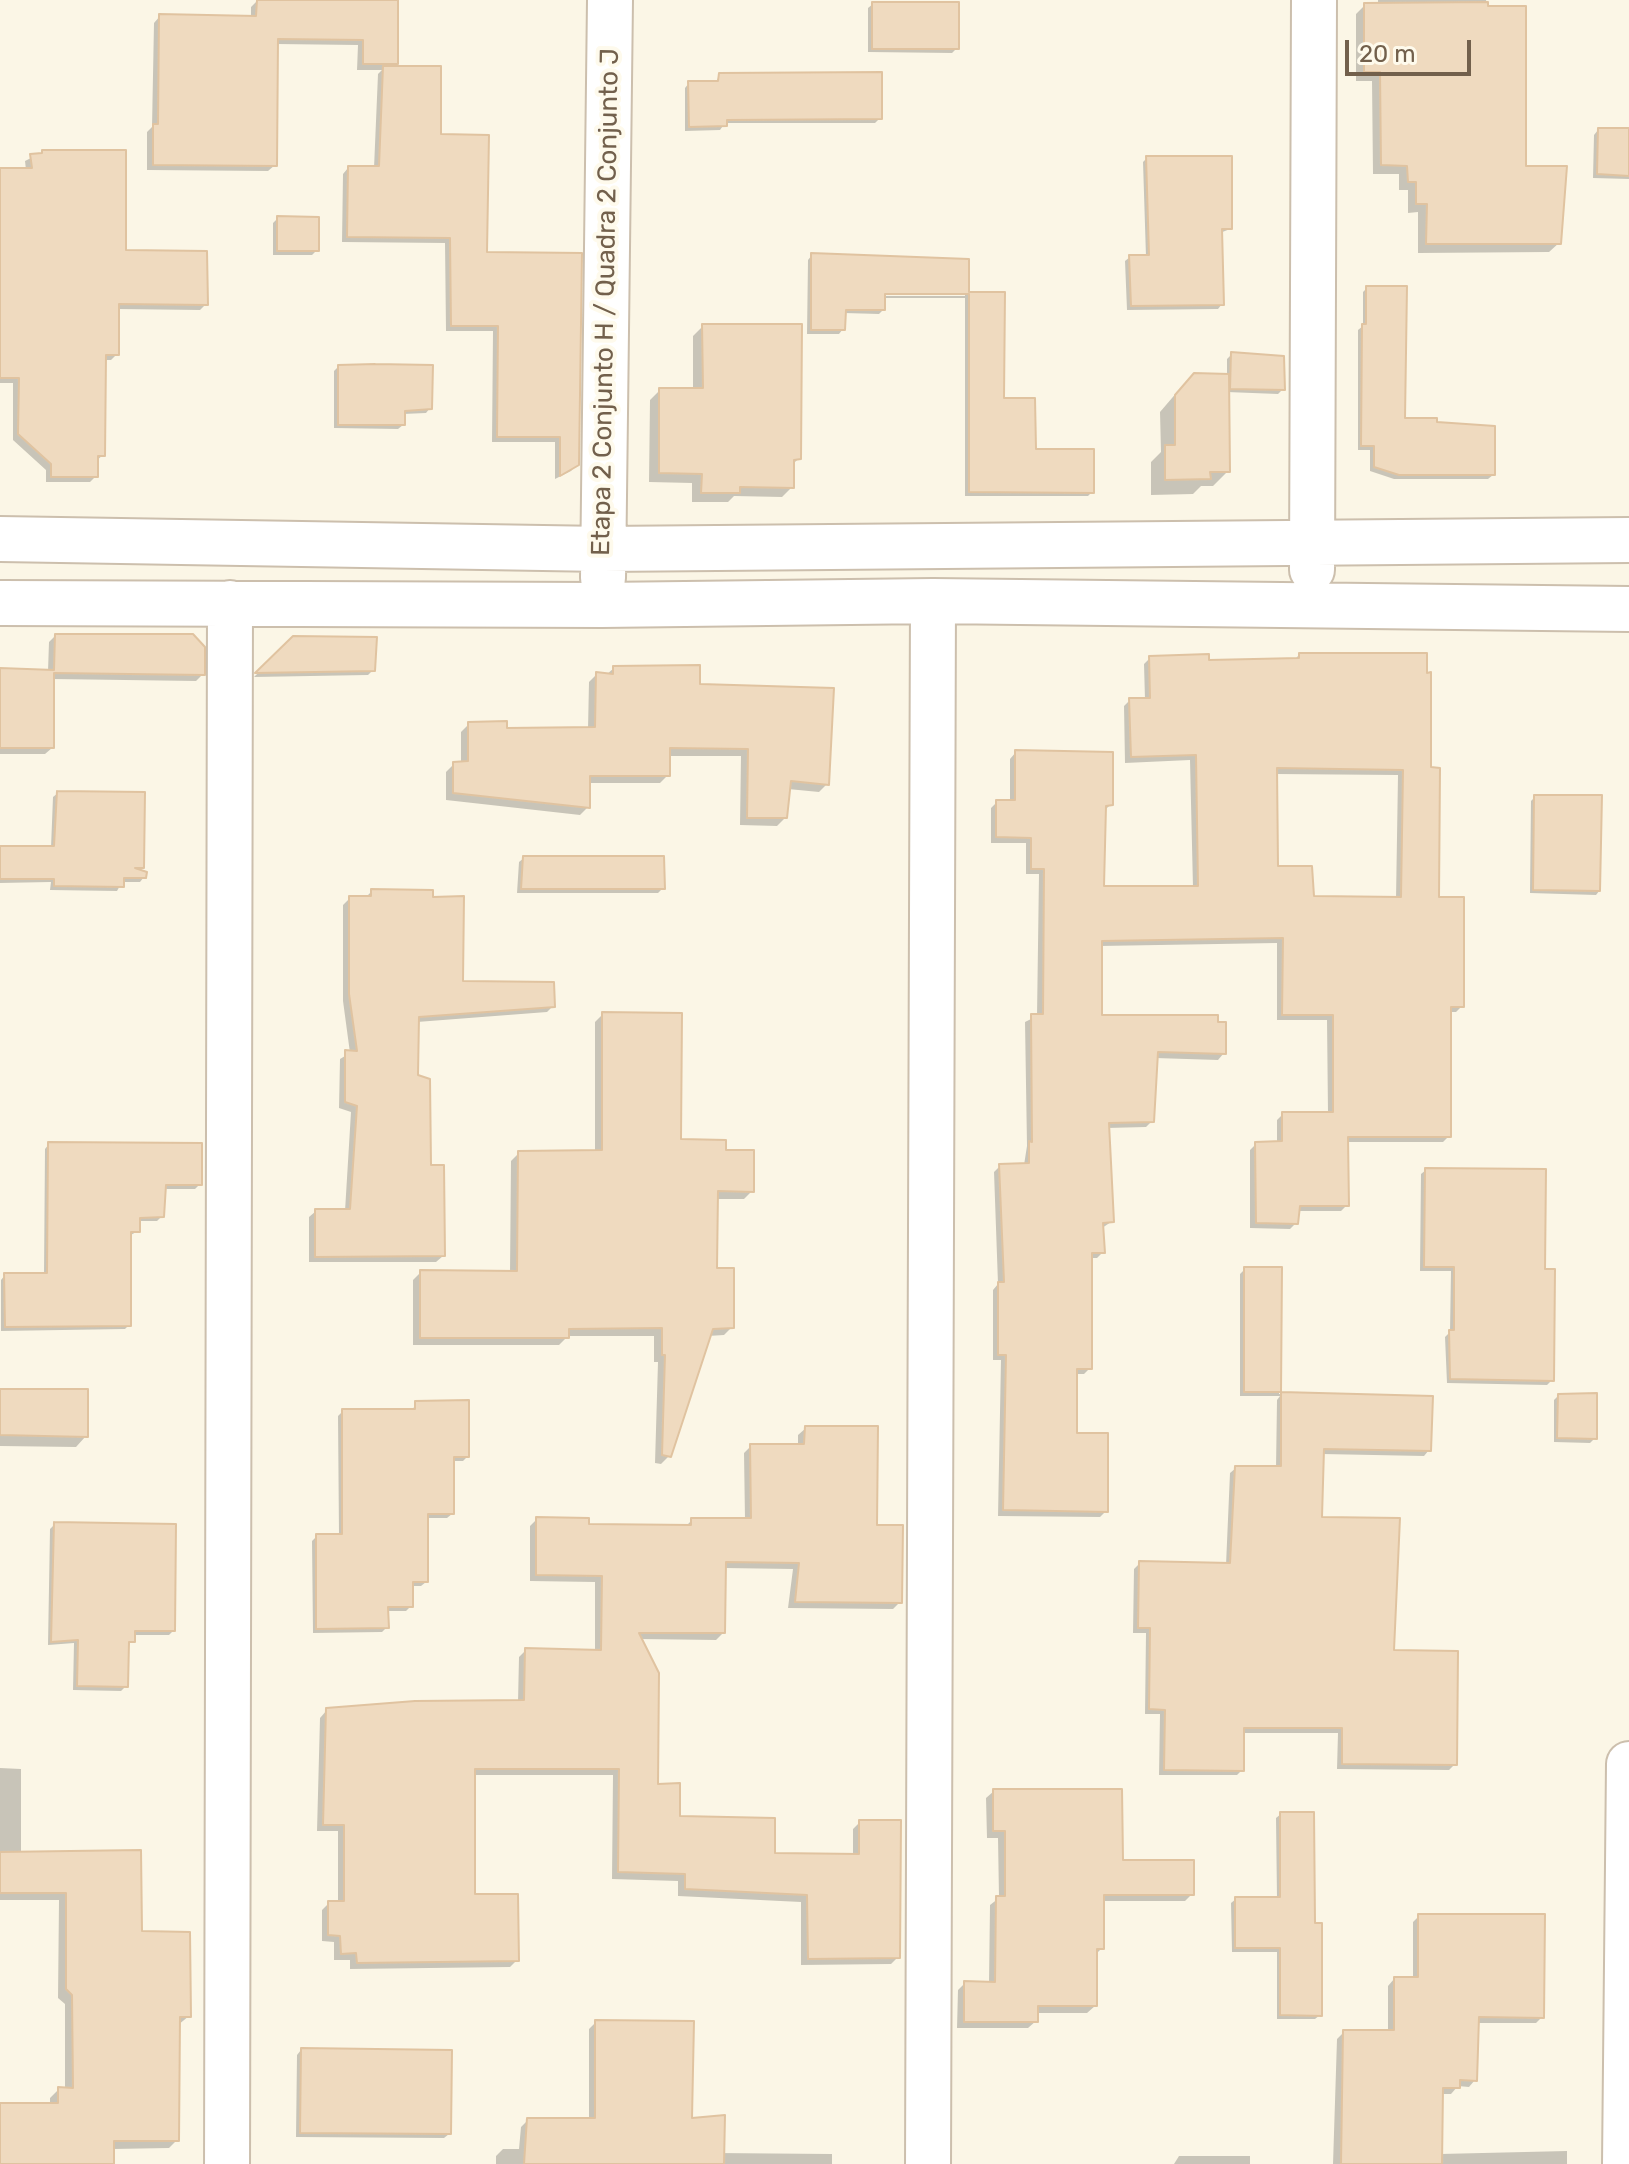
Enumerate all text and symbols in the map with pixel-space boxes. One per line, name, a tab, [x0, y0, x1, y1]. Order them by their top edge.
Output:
scale bar	[1349, 24, 1475, 74]
text: 20 m	[1359, 40, 1416, 68]
street label: Etapa 2 Conjunto H / Quadra 2 Conjunto J	[586, 48, 626, 556]

